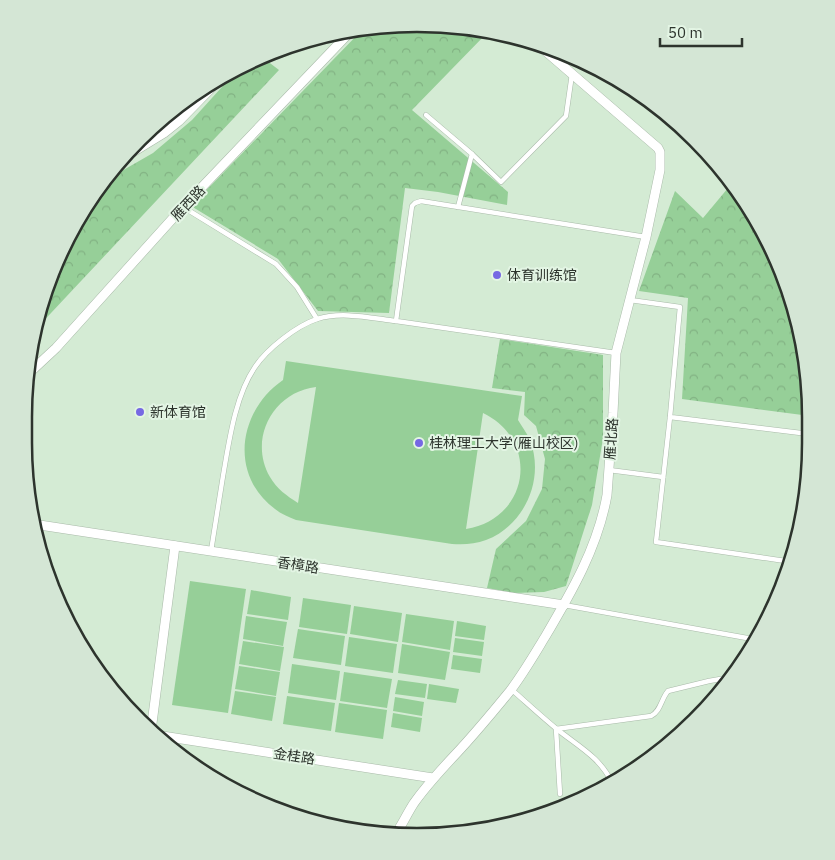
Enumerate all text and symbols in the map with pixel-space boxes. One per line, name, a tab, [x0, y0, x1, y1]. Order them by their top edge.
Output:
scale bar	[660, 15, 742, 47]
text: 50 m	[668, 23, 703, 42]
street label: 雁西路	[167, 182, 209, 224]
place label: 体育训练馆	[507, 266, 577, 284]
marker: 体育训练馆	[491, 269, 503, 281]
place label: 新体育馆	[150, 403, 206, 421]
marker: 新体育馆	[134, 406, 146, 418]
street label: 雁北路	[601, 417, 621, 461]
place label: 桂林理工大学(雁山校区)	[429, 434, 578, 452]
marker: 桂林理工大学(雁山校区)	[413, 437, 425, 449]
street label: 香樟路	[276, 553, 320, 577]
street label: 金桂路	[272, 744, 316, 768]

